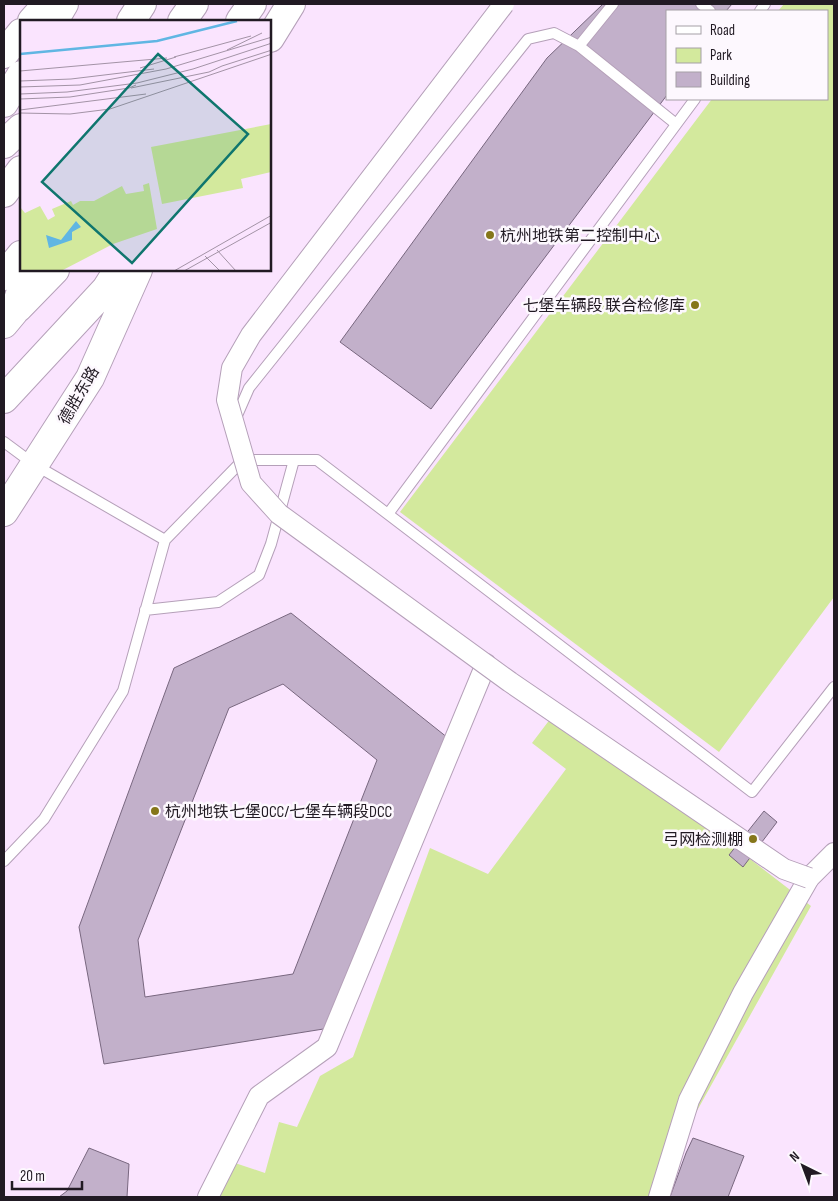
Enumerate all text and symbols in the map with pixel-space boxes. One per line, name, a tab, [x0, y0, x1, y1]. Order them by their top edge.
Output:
legend	[666, 10, 828, 100]
inset map	[20, 20, 271, 271]
text: Road	[710, 21, 735, 40]
text: Park	[710, 46, 732, 65]
text: Building	[710, 71, 750, 90]
place label: 杭州地铁第二控制中心	[500, 227, 660, 246]
marker: 杭州地铁第二控制中心	[484, 229, 496, 241]
place label: 七堡车辆段 联合检修库	[522, 297, 685, 316]
marker: 七堡车辆段 联合检修库	[689, 299, 701, 311]
street label: 德胜东路	[55, 363, 104, 428]
place label: 杭州地铁七堡OCC/七堡车辆段DCC	[165, 803, 393, 822]
marker: 杭州地铁七堡OCC/七堡车辆段DCC	[149, 805, 161, 817]
place label: 弓网检测棚	[663, 831, 743, 850]
marker: 弓网检测棚	[747, 833, 759, 845]
north arrow	[778, 1141, 828, 1191]
text: N	[786, 1148, 803, 1166]
scale bar	[12, 1158, 82, 1190]
text: 20 m	[20, 1167, 45, 1186]

